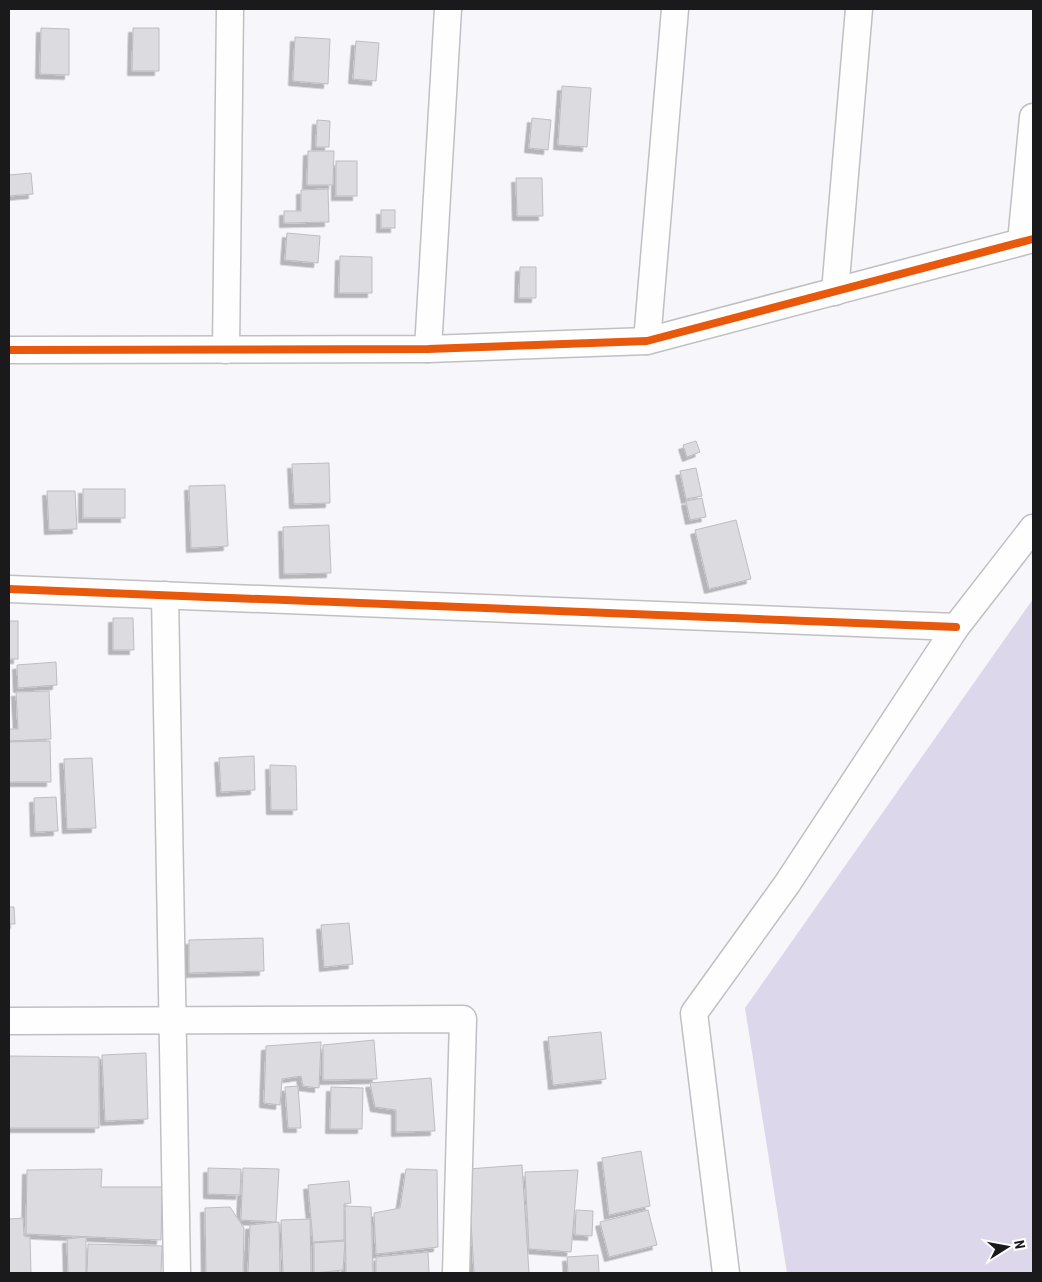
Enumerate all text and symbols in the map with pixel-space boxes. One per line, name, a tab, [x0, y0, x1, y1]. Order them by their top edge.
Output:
north arrow	[982, 1222, 1032, 1272]
text: N	[1011, 1239, 1028, 1250]

